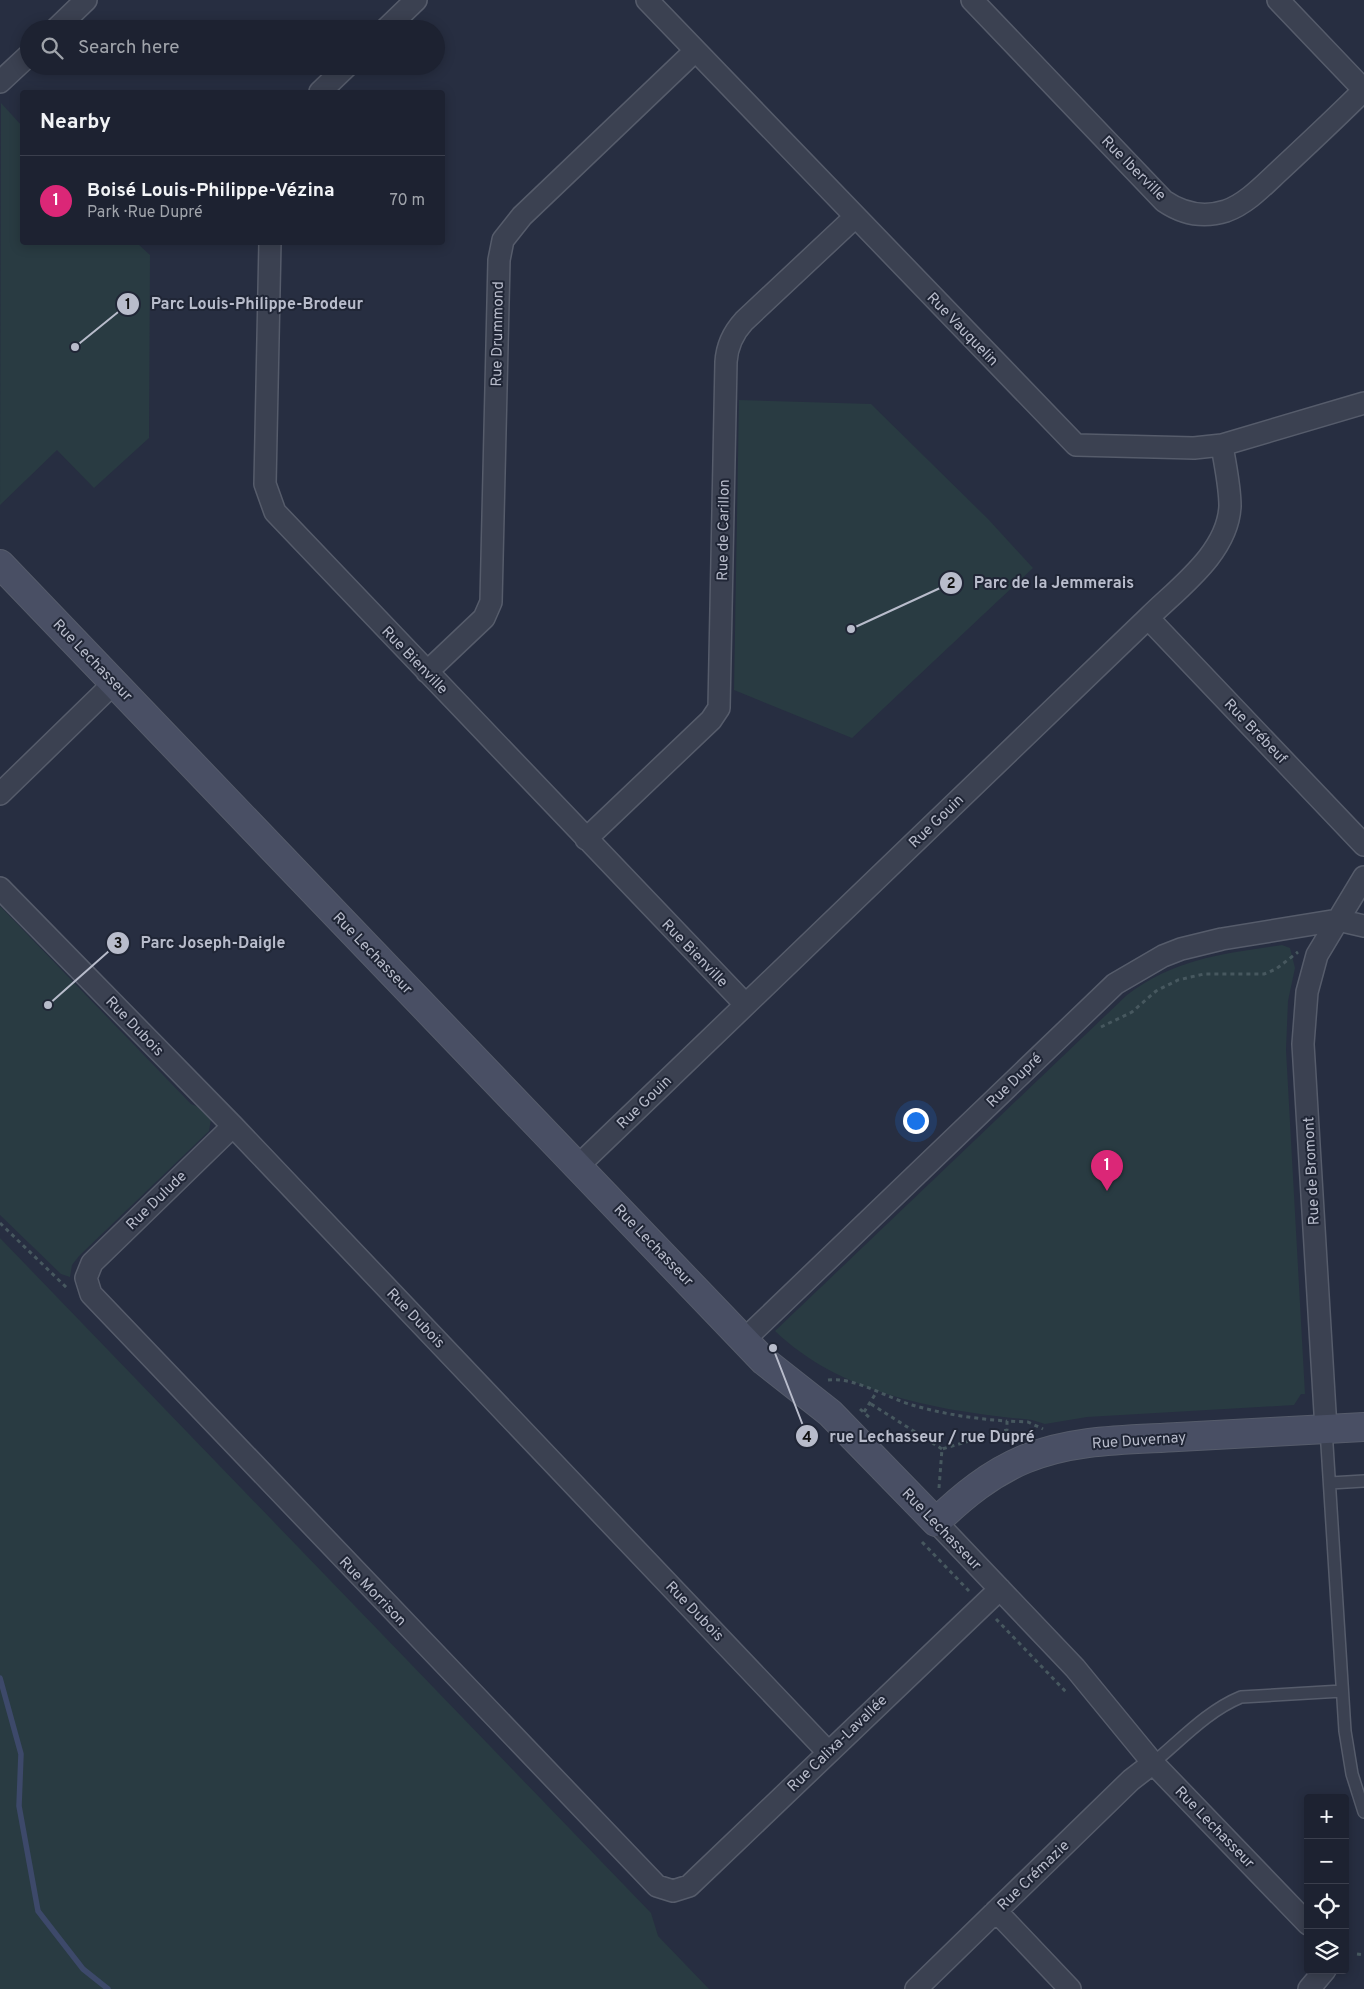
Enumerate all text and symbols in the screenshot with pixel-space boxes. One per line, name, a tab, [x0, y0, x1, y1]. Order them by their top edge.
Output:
search box	[20, 20, 445, 75]
icon: search	[38, 34, 66, 62]
text: Search here	[78, 36, 180, 60]
text: Nearby	[40, 109, 111, 136]
street label: Rue Iberville	[1096, 133, 1169, 206]
text: Boisé Louis-Philippe-Vézina	[87, 179, 335, 203]
text: 1	[53, 191, 59, 211]
text: 70 m	[390, 191, 425, 211]
text: Park · Rue Dupré	[87, 203, 203, 223]
street label: Rue Drummond	[488, 281, 509, 387]
callout: Parc Louis-Philippe-Brodeur	[116, 288, 373, 319]
street label: Rue Vauquelin	[922, 289, 1002, 371]
text: Parc Louis-Philippe-Brodeur	[151, 295, 364, 315]
text: 1	[125, 296, 131, 315]
street label: Rue de Carillon	[714, 479, 735, 581]
callout: Parc de la Jemmerais	[939, 567, 1144, 598]
text: Parc de la Jemmerais	[974, 574, 1134, 594]
text: 2	[946, 575, 956, 594]
street label: Rue Lechasseur	[48, 616, 136, 706]
street label: Rue Bienville	[377, 623, 451, 699]
street label: Rue Brébeuf	[1219, 695, 1291, 769]
street label: Rue Gouin	[906, 791, 968, 853]
street label: Rue Lechasseur	[328, 909, 416, 999]
street label: Rue Bienville	[657, 916, 731, 992]
callout: Parc Joseph-Daigle	[106, 927, 296, 958]
text: Parc Joseph-Daigle	[141, 934, 286, 954]
text: 3	[114, 935, 123, 954]
street label: Rue Dubois	[101, 993, 167, 1061]
street label: Rue Dupré	[983, 1050, 1047, 1112]
street label: Rue Gouin	[614, 1072, 676, 1134]
your location	[903, 1108, 929, 1134]
street label: Rue de Bromont	[1300, 1116, 1325, 1226]
pin: 1	[1091, 1150, 1123, 1191]
street label: Rue Dulude	[123, 1167, 191, 1235]
street label: Rue Lechasseur	[609, 1201, 697, 1291]
street label: Rue Dubois	[382, 1285, 448, 1353]
callout: rue Lechasseur / rue Dupré	[794, 1421, 1044, 1452]
text: rue Lechasseur / rue Dupré	[829, 1428, 1035, 1448]
text: 4	[802, 1429, 812, 1448]
street label: Rue Duvernay	[1091, 1429, 1187, 1454]
street label: Rue Lechasseur	[897, 1485, 985, 1575]
street label: Rue Morrison	[334, 1553, 410, 1631]
street label: Rue Dubois	[661, 1578, 727, 1646]
street label: Rue Calixa-Lavallée	[784, 1692, 892, 1797]
street label: Rue Lechasseur	[1170, 1783, 1258, 1873]
map controls	[1304, 1794, 1349, 1974]
button: +	[1304, 1794, 1349, 1839]
street label: Rue Crémazie	[994, 1837, 1074, 1915]
button: −	[1304, 1839, 1349, 1884]
button: locate	[1304, 1884, 1349, 1929]
button: layers	[1304, 1929, 1349, 1974]

